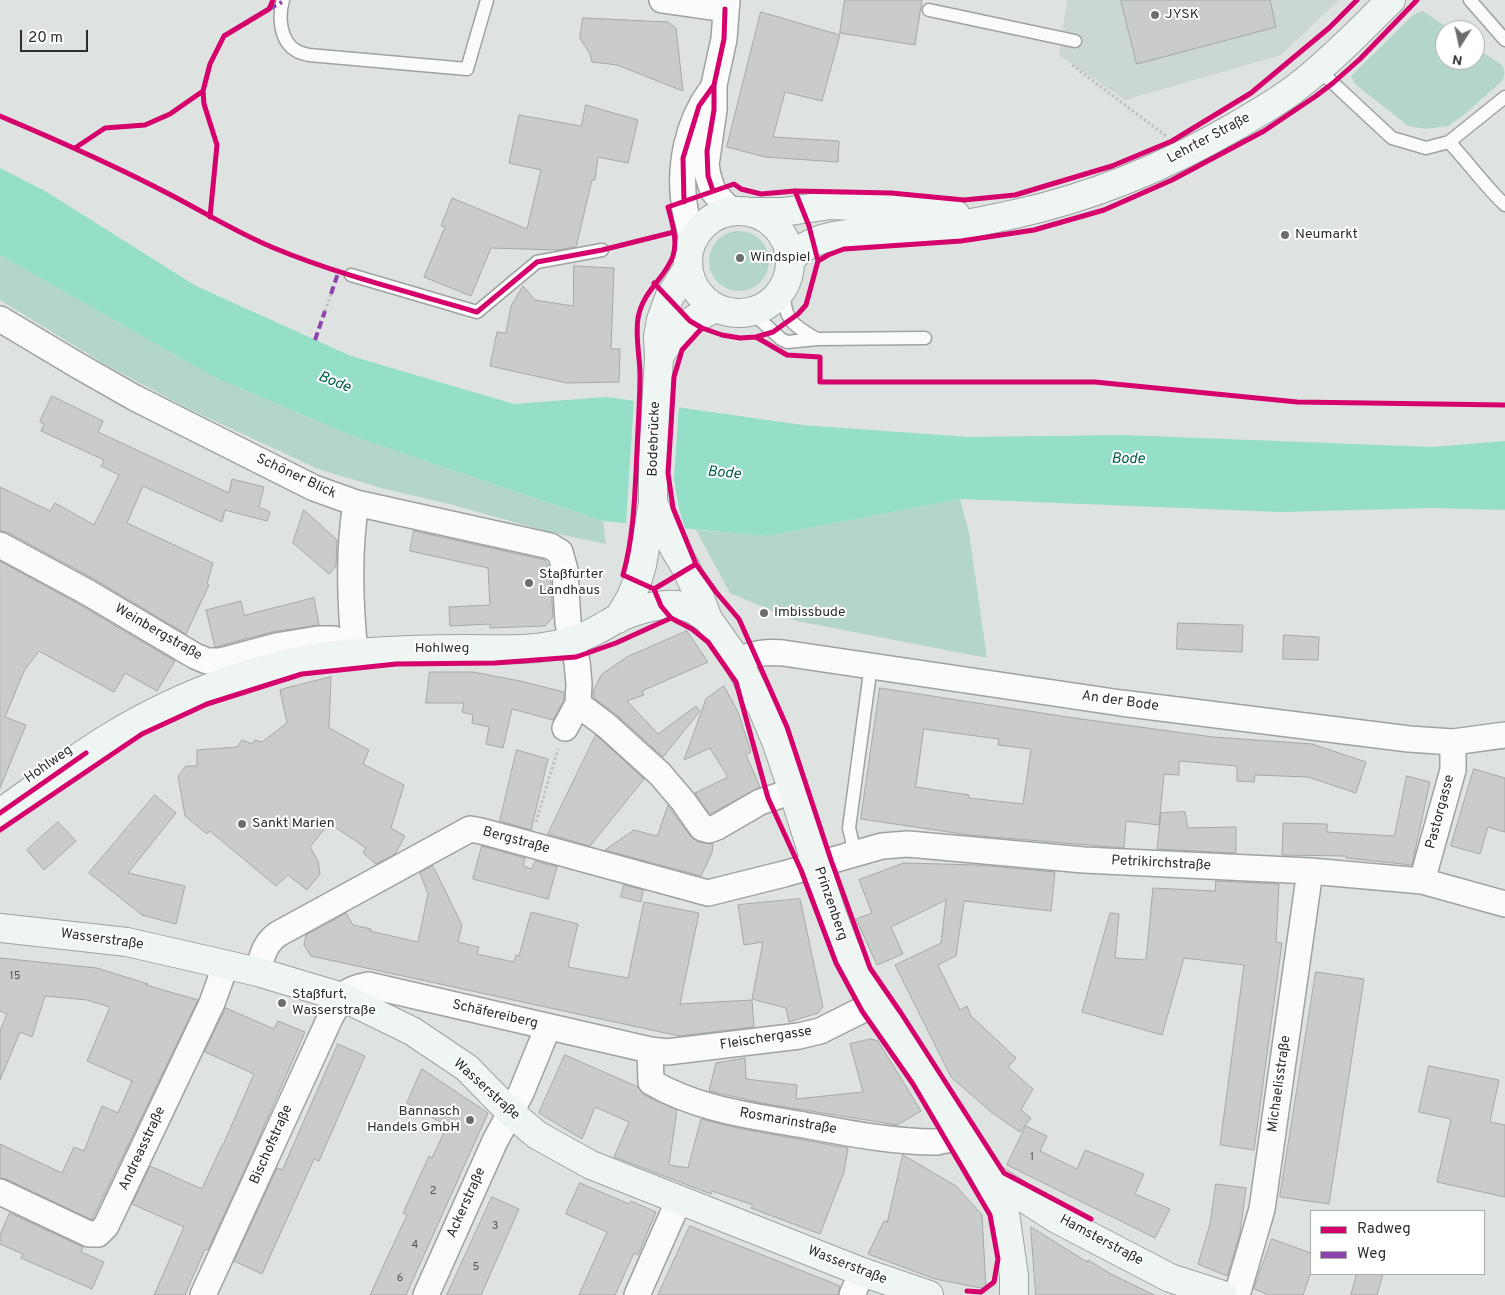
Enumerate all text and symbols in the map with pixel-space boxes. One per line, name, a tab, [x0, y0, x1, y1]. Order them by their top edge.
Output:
place label: JYSK	[1165, 7, 1199, 23]
marker: JYSK	[1149, 9, 1161, 21]
scale bar	[22, 20, 90, 52]
north arrow	[1435, 20, 1485, 70]
text: 20 m	[28, 29, 63, 48]
text: N	[1451, 50, 1464, 69]
street label: Lehrter Straße	[1165, 110, 1253, 168]
place label: Neumarkt	[1295, 227, 1358, 243]
marker: Neumarkt	[1279, 229, 1291, 241]
place label: Windspiel	[750, 250, 811, 266]
marker: Windspiel	[734, 252, 746, 264]
water label: Bode	[315, 368, 353, 398]
street label: Bodebrücke	[645, 401, 665, 477]
street label: Schöner Blick	[253, 451, 339, 503]
water label: Bode	[1111, 451, 1145, 469]
water label: Bode	[707, 464, 741, 484]
place label: Staßfurter Landhaus	[539, 567, 604, 600]
marker: Staßfurter Landhaus	[523, 577, 535, 589]
street label: Weinbergstraße	[111, 601, 205, 665]
place label: Imbissbude	[774, 605, 845, 621]
marker: Imbissbude	[758, 607, 770, 619]
street label: Hohlweg	[415, 641, 469, 657]
street label: An der Bode	[1080, 688, 1160, 716]
street label: Hohlweg	[22, 742, 76, 788]
street label: Pastorgasse	[1423, 773, 1459, 851]
place label: Sankt Marien	[252, 816, 335, 832]
marker: Sankt Marien	[236, 818, 248, 830]
street label: Bergstraße	[481, 824, 551, 858]
street label: Petrikirchstraße	[1111, 853, 1211, 875]
street label: Prinzenberg	[810, 865, 850, 943]
street label: Wasserstraße	[59, 926, 145, 954]
house number: 15	[10, 970, 20, 984]
place label: Staßfurt, Wasserstraße	[292, 987, 376, 1020]
marker: Staßfurt, Wasserstraße	[276, 997, 288, 1009]
street label: Schäfereiberg	[451, 997, 539, 1033]
street label: Fleischergasse	[719, 1023, 813, 1055]
street label: Michaelisstraße	[1265, 1035, 1295, 1133]
street label: Wasserstraße	[449, 1056, 523, 1124]
street label: Bischofstraße	[247, 1103, 297, 1187]
street label: Andreasstraße	[116, 1104, 170, 1194]
place label: Bannasch Handels GmbH	[367, 1104, 460, 1136]
street label: Rosmarinstraße	[738, 1105, 838, 1139]
marker: Bannasch Handels GmbH	[464, 1114, 476, 1126]
house number: 1	[1030, 1151, 1034, 1165]
street label: Ackerstraße	[444, 1165, 490, 1241]
house number: 2	[430, 1185, 436, 1199]
legend	[1310, 1210, 1485, 1275]
street label: Hamsterstraße	[1056, 1212, 1146, 1270]
house number: 3	[492, 1220, 498, 1234]
text: Radweg	[1357, 1220, 1411, 1239]
house number: 4	[412, 1239, 418, 1253]
street label: Wasserstraße	[805, 1243, 889, 1289]
text: Weg	[1357, 1245, 1386, 1264]
house number: 5	[473, 1261, 479, 1275]
house number: 6	[397, 1272, 403, 1286]

